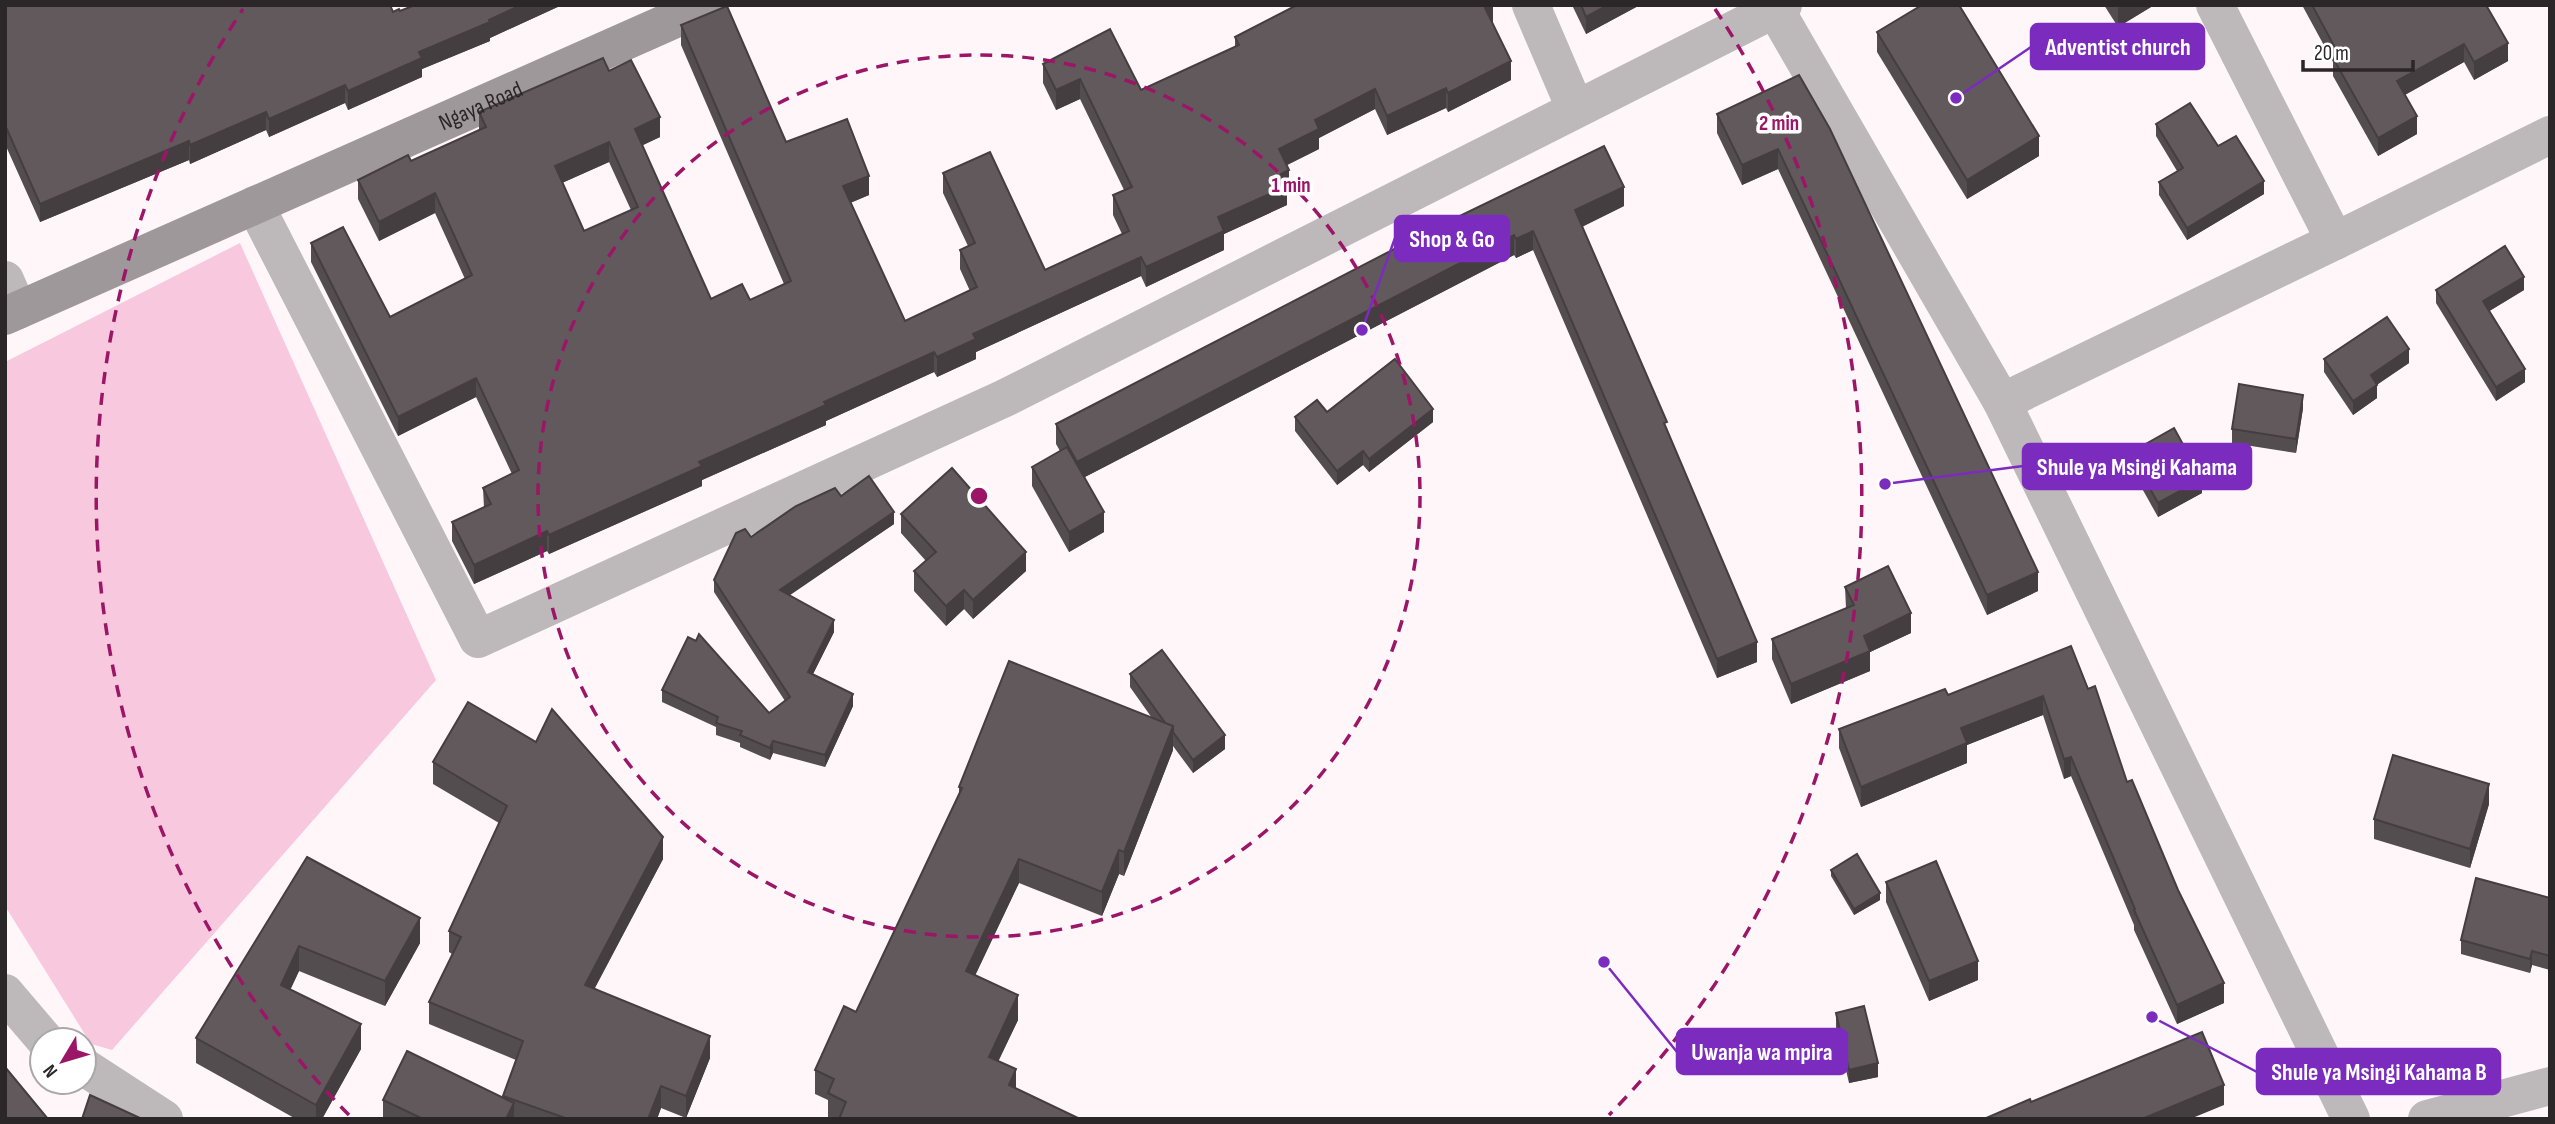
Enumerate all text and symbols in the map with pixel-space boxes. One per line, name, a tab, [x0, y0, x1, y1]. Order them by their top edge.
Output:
callout: Adventist church	[2031, 24, 2204, 69]
scale bar	[2303, 28, 2413, 72]
text: Adventist church	[2044, 33, 2191, 62]
text: 20 m	[2314, 41, 2349, 66]
street label: Ngaya Road	[435, 76, 527, 137]
text: 2 min	[1759, 111, 1799, 136]
text: 1 min	[1271, 173, 1311, 198]
callout: Shop & Go	[1395, 216, 1509, 261]
text: Shop & Go	[1409, 225, 1495, 254]
callout: Shule ya Msingi Kahama	[2023, 444, 2251, 489]
text: Shule ya Msingi Kahama	[2037, 453, 2237, 482]
centre of rings	[967, 484, 991, 508]
north arrow	[28, 1026, 98, 1096]
callout: Uwanja wa mpira	[1677, 1029, 1847, 1074]
text: Uwanja wa mpira	[1691, 1038, 1833, 1067]
callout: Shule ya Msingi Kahama B	[2257, 1049, 2500, 1094]
text: Shule ya Msingi Kahama B	[2271, 1058, 2487, 1087]
text: N	[39, 1059, 63, 1082]

